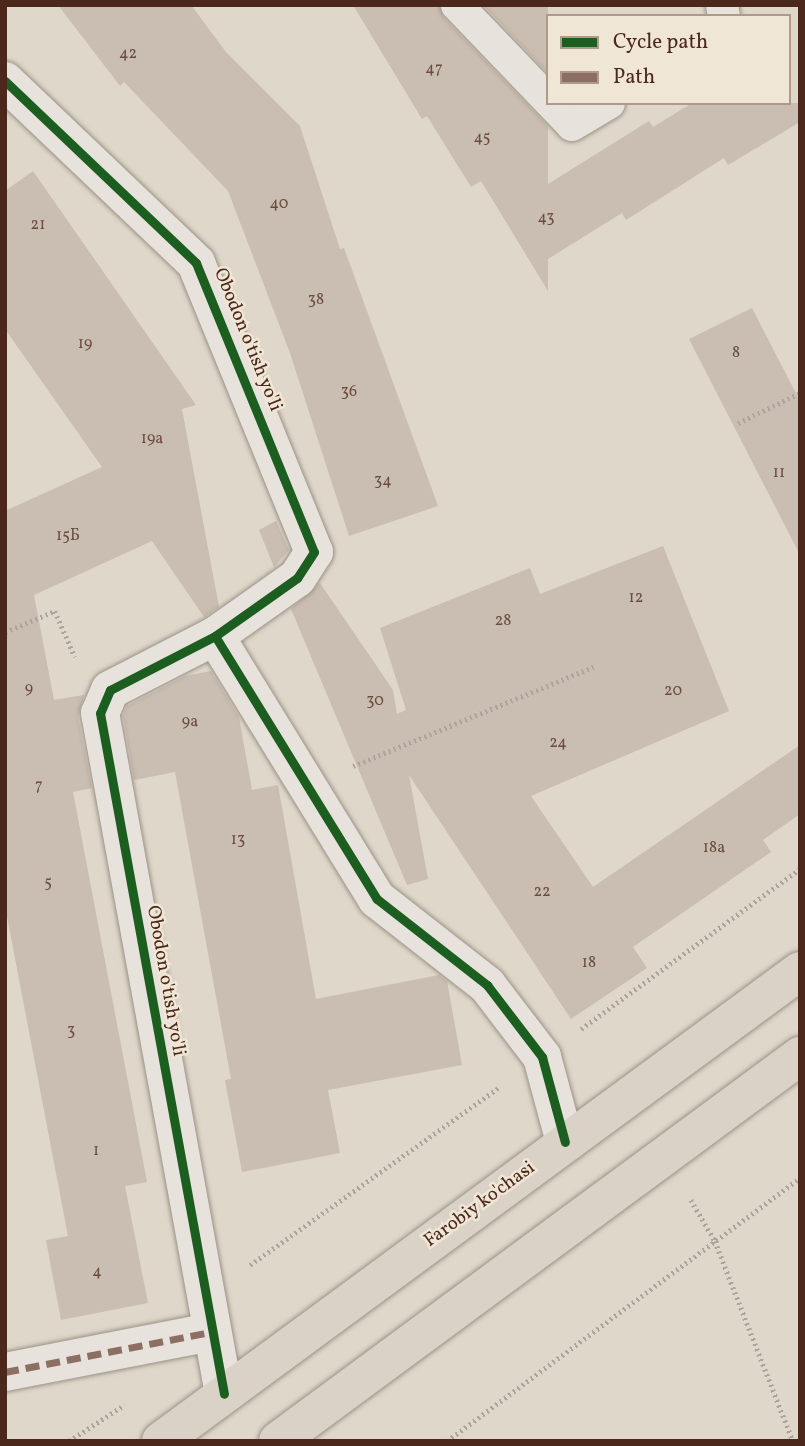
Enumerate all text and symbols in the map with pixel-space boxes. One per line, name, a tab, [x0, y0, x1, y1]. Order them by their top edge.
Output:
legend	[546, 14, 791, 105]
text: Cycle path	[613, 28, 708, 57]
house number: 42	[119, 44, 137, 64]
house number: 47	[425, 59, 443, 79]
text: Path	[613, 63, 655, 92]
house number: 45	[474, 128, 490, 148]
house number: 40	[270, 194, 288, 214]
house number: 43	[537, 208, 555, 228]
house number: 21	[31, 215, 45, 235]
street label: Obodon o'tish yo'li	[208, 265, 286, 415]
house number: 38	[308, 290, 324, 310]
house number: 19	[78, 334, 92, 354]
house number: 8	[732, 343, 740, 363]
house number: 36	[341, 382, 357, 402]
house number: 19a	[141, 429, 163, 449]
house number: 11	[773, 463, 785, 483]
house number: 34	[374, 471, 392, 491]
house number: 15Б	[56, 526, 80, 546]
house number: 12	[629, 588, 643, 608]
house number: 28	[495, 611, 511, 631]
house number: 9	[25, 679, 33, 699]
house number: 20	[664, 681, 682, 701]
house number: 30	[366, 691, 384, 711]
house number: 9a	[182, 712, 198, 732]
house number: 24	[549, 733, 567, 753]
house number: 7	[35, 776, 43, 796]
house number: 13	[231, 830, 245, 850]
house number: 18а	[703, 838, 725, 858]
house number: 5	[44, 873, 52, 893]
house number: 22	[533, 882, 551, 902]
street label: Obodon o'tish yo'li	[140, 904, 190, 1058]
house number: 18	[582, 953, 596, 973]
house number: 3	[67, 1021, 75, 1041]
house number: 1	[93, 1141, 99, 1161]
street label: Farobiy ko'chasi	[420, 1157, 540, 1253]
house number: 4	[92, 1262, 102, 1282]

